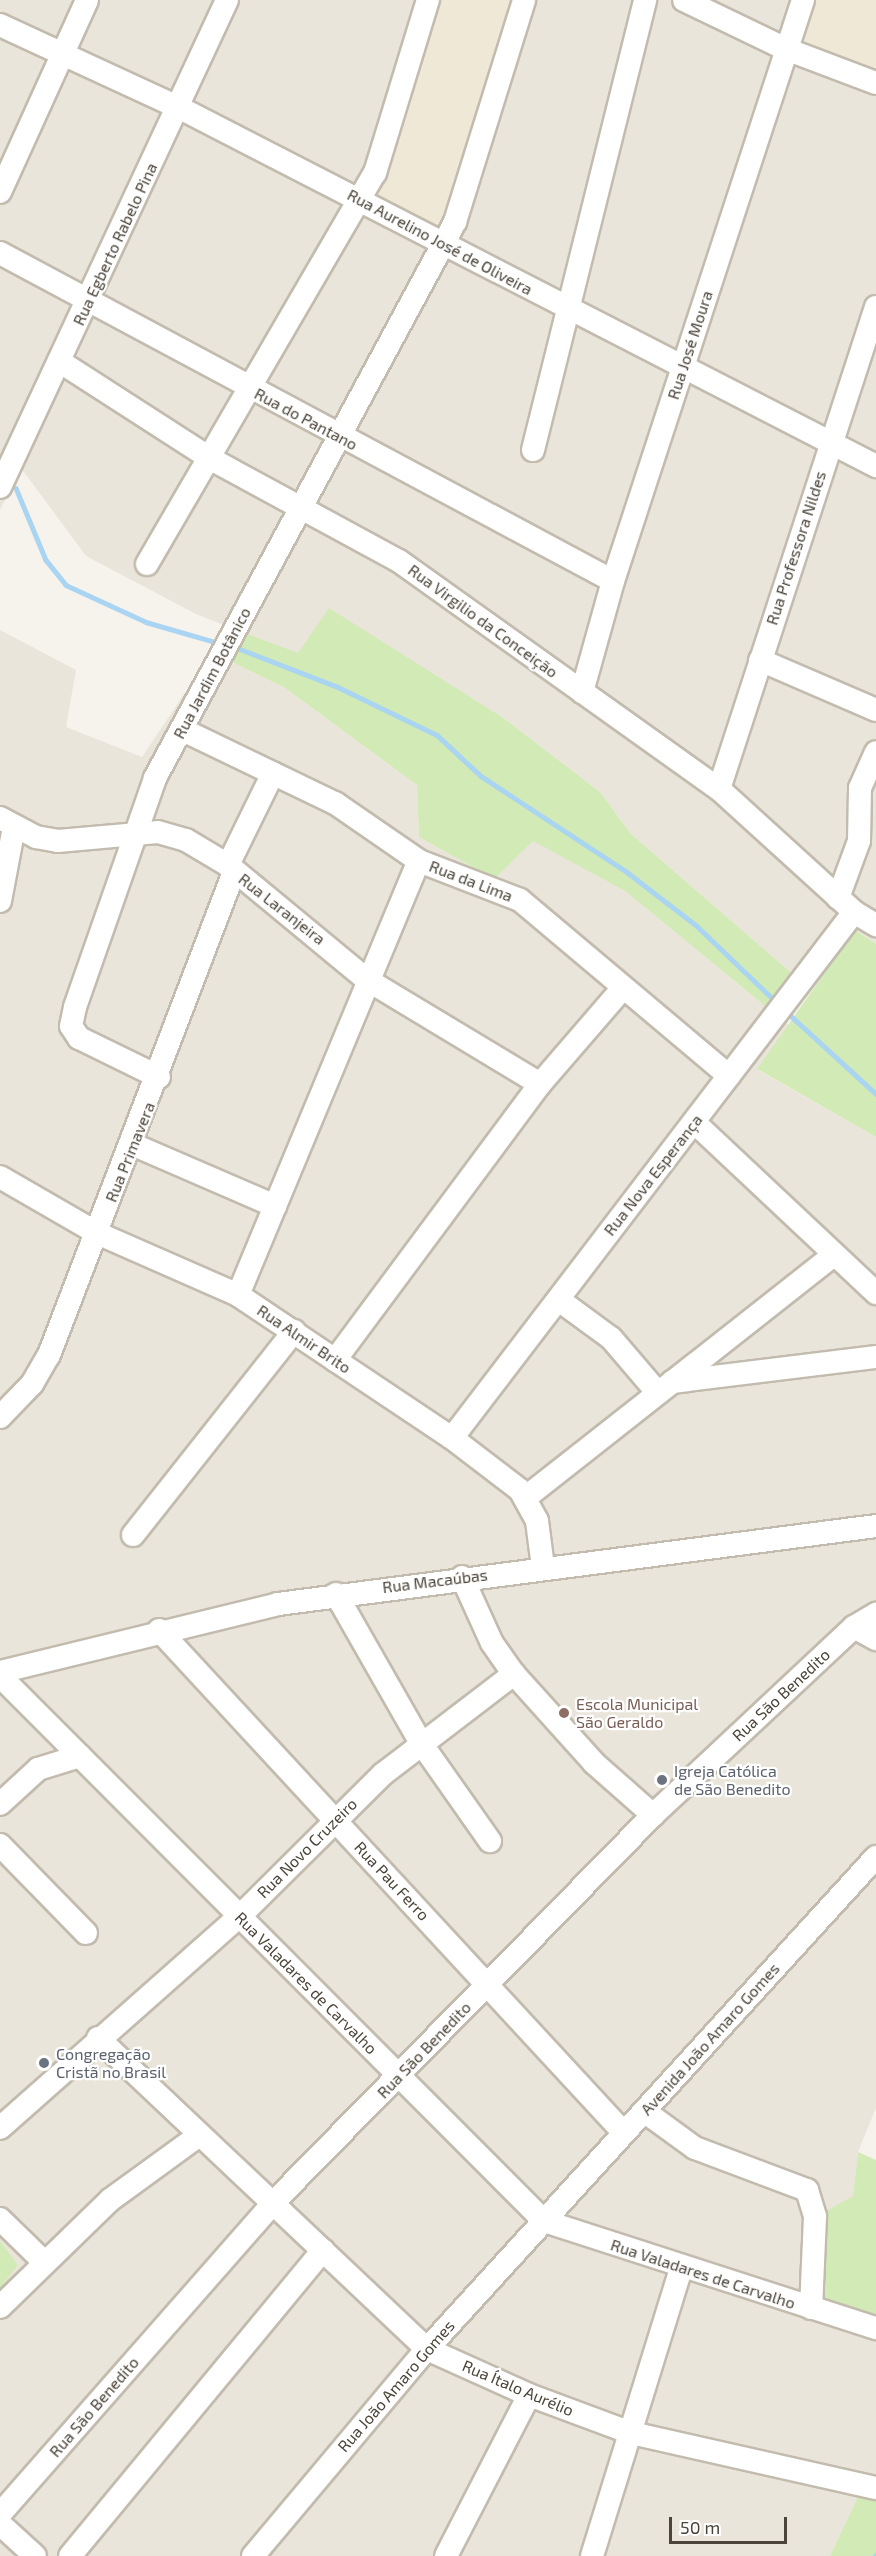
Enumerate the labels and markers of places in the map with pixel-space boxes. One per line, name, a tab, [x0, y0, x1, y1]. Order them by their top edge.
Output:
place label: Escola Municipal São Geraldo	[576, 1694, 698, 1732]
marker: Escola Municipal São Geraldo	[557, 1706, 571, 1720]
place label: Igreja Católica de São Benedito	[674, 1761, 790, 1799]
marker: Igreja Católica de São Benedito	[655, 1773, 669, 1787]
place label: Congregação Cristã no Brasil	[56, 2044, 166, 2082]
marker: Congregação Cristã no Brasil	[37, 2056, 51, 2070]

